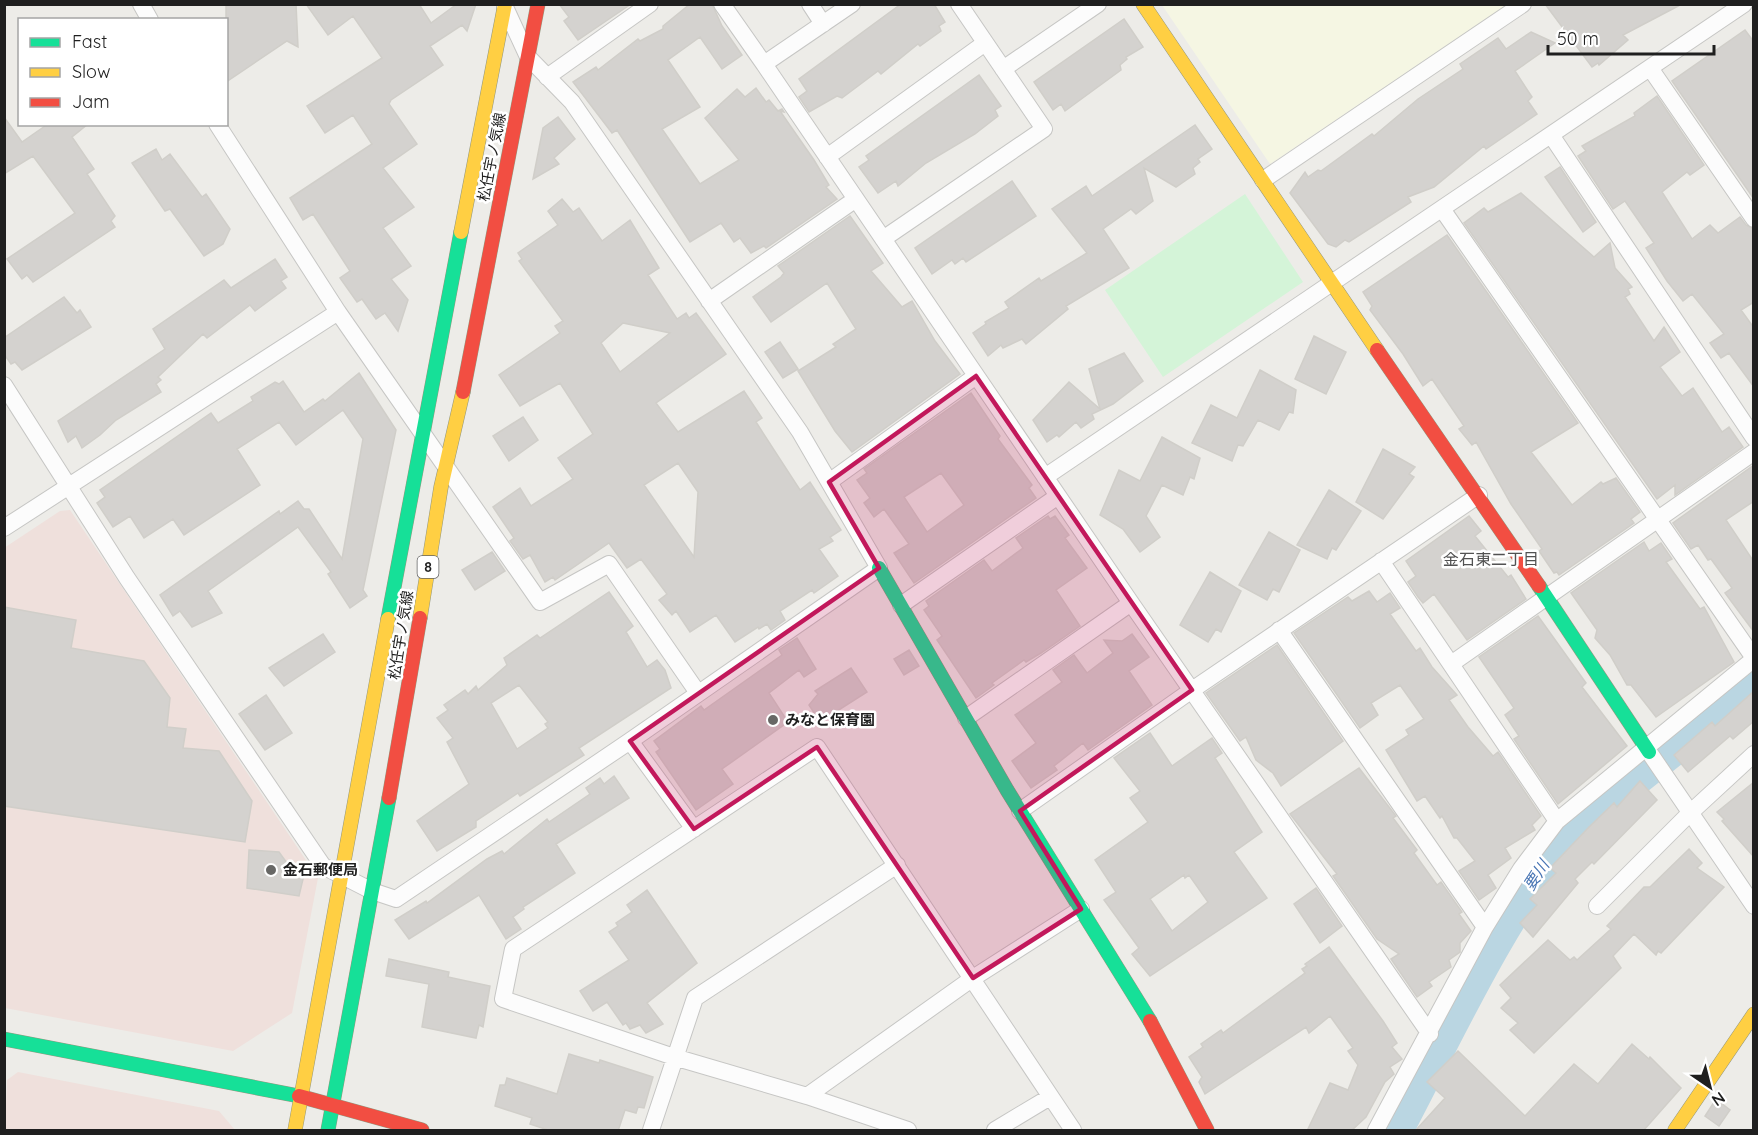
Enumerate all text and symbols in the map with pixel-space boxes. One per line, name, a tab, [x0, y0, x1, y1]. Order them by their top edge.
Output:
legend	[18, 18, 228, 126]
scale bar	[1548, 18, 1714, 56]
text: 50 m	[1557, 27, 1599, 50]
text: Fast	[72, 30, 107, 53]
text: Slow	[72, 60, 110, 83]
text: Jam	[72, 90, 110, 113]
street label: 松任宇ノ気線	[474, 111, 509, 203]
district label: 金石東二丁目	[1443, 549, 1539, 569]
road number: 8	[418, 556, 438, 578]
street label: 松任宇ノ気線	[384, 589, 417, 681]
place label: みなと保育園	[785, 710, 875, 729]
marker: みなと保育園	[766, 713, 780, 727]
water label: 要川	[1519, 854, 1554, 894]
place label: 金石郵便局	[283, 860, 358, 879]
marker: 金石郵便局	[264, 863, 278, 877]
north arrow	[1680, 1057, 1740, 1117]
text: N	[1708, 1088, 1729, 1111]

